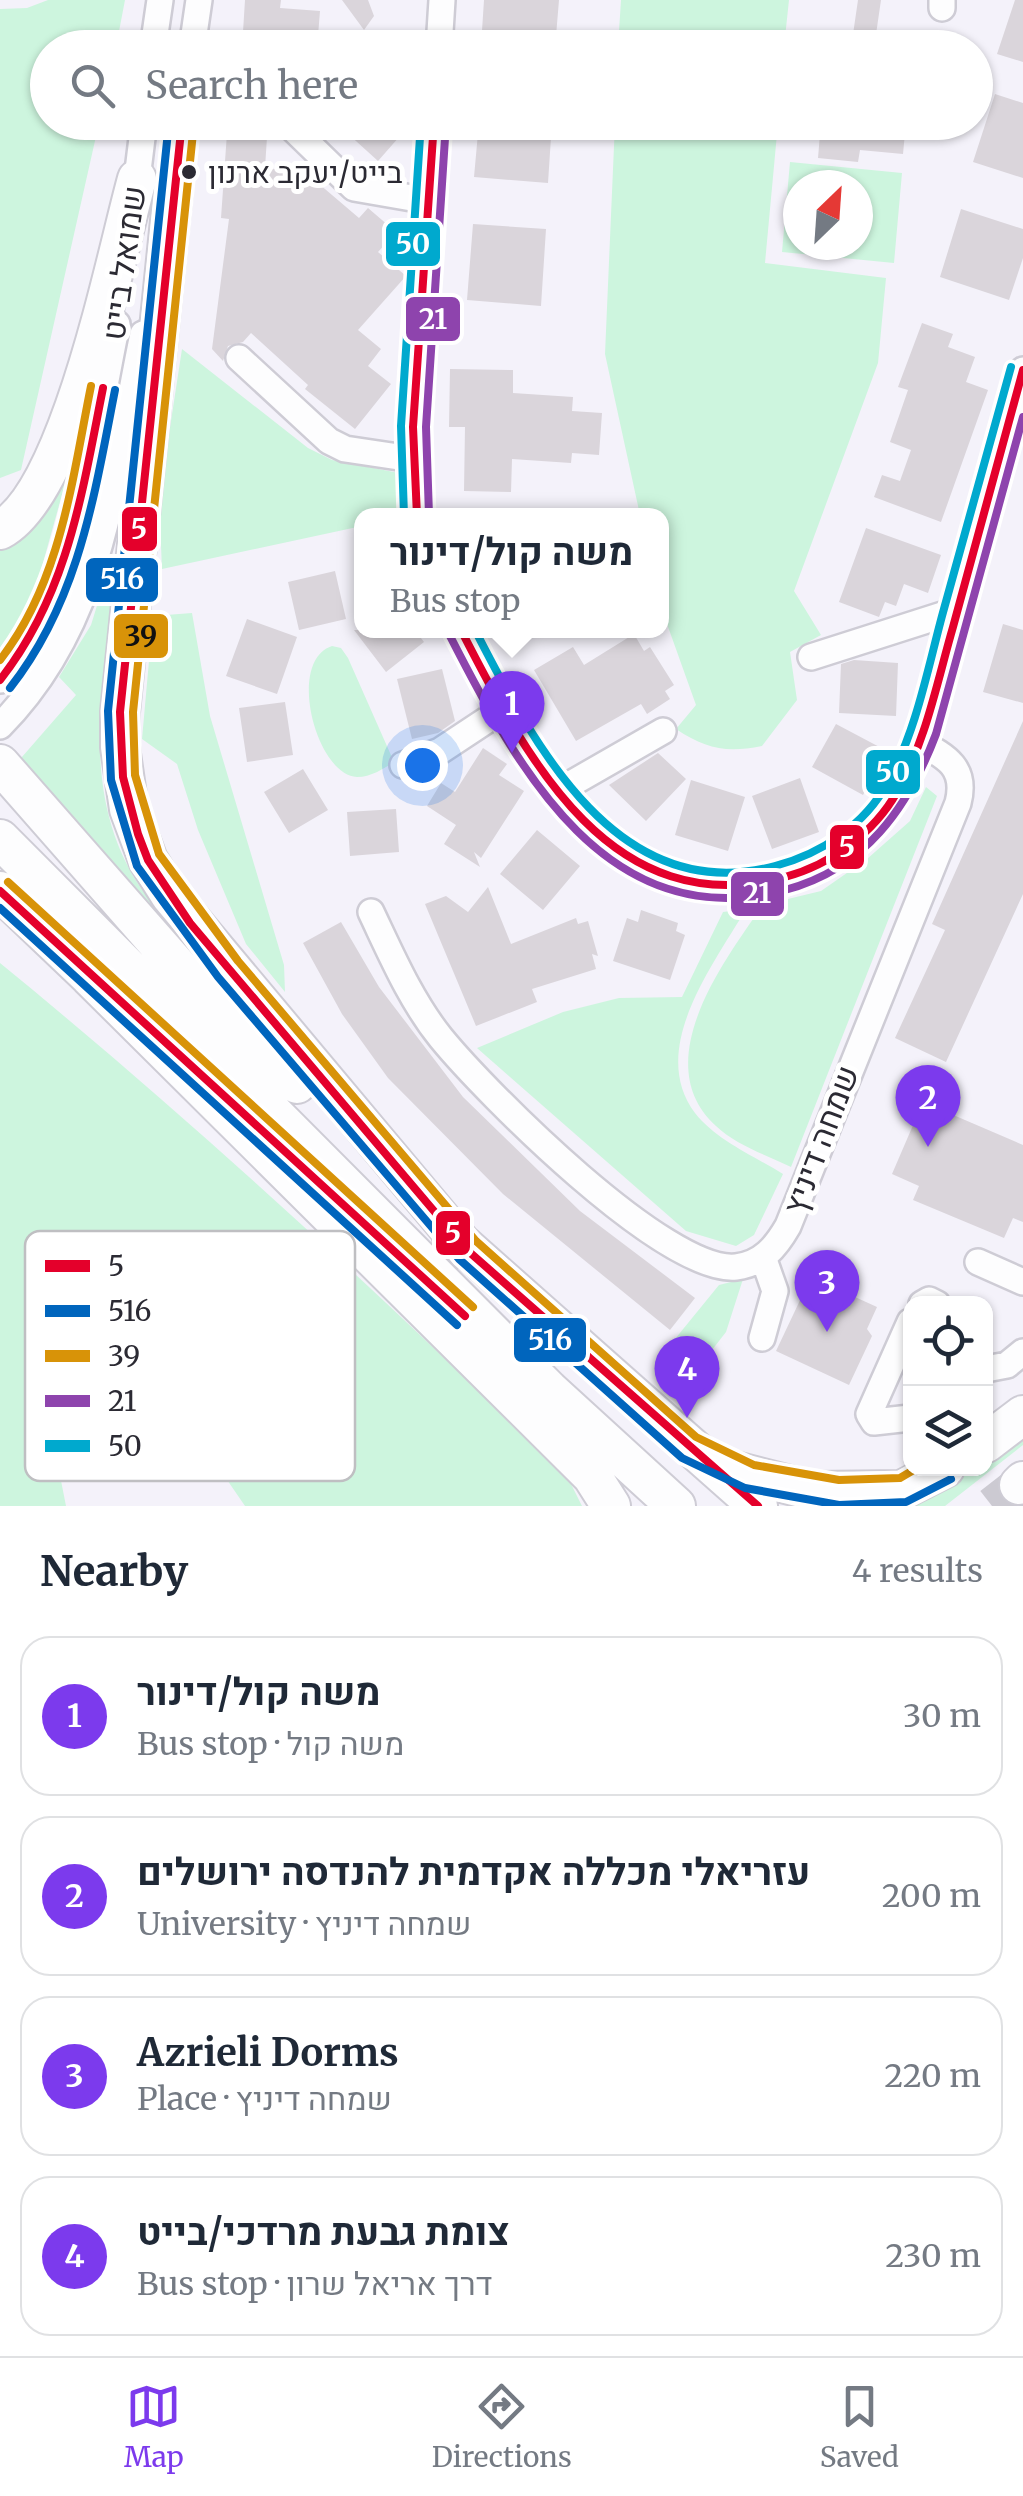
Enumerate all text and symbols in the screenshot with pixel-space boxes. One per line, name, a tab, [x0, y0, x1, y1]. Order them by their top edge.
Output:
search box	[30, 30, 993, 140]
icon: search	[65, 58, 120, 113]
text: Search here	[145, 62, 358, 109]
place label: בייט/יעקב ארנון	[208, 153, 403, 191]
marker: בייט/יעקב ארנון	[179, 162, 199, 182]
north arrow	[783, 170, 873, 260]
street label: שמואל בייט	[93, 183, 155, 343]
line badge: 50	[384, 220, 442, 268]
text: 50	[396, 226, 430, 262]
line badge: 21	[404, 295, 462, 343]
text: 21	[419, 301, 447, 337]
line badge: 5	[120, 505, 159, 553]
popup	[354, 508, 669, 638]
text: 5	[131, 511, 147, 547]
text: משה קול/דינור	[390, 528, 633, 575]
line badge: 516	[84, 556, 160, 604]
text: 516	[100, 561, 144, 597]
text: Bus stop	[390, 581, 520, 621]
line badge: 39	[112, 612, 170, 660]
text: 39	[125, 618, 157, 654]
pin: 1	[480, 670, 544, 753]
your location	[397, 740, 448, 791]
line badge: 50	[864, 748, 922, 796]
text: 50	[876, 754, 910, 790]
line badge: 5	[828, 823, 866, 871]
text: 5	[839, 829, 855, 865]
line badge: 21	[729, 870, 786, 918]
text: 21	[743, 875, 771, 911]
street label: שמחה דיניץ	[774, 1060, 868, 1220]
pin: 2	[896, 1064, 960, 1147]
line badge: 5	[434, 1209, 472, 1257]
text: 5	[445, 1215, 461, 1251]
legend	[25, 1231, 355, 1481]
text: 5	[108, 1248, 124, 1284]
pin: 3	[794, 1250, 860, 1332]
text: 516	[108, 1293, 151, 1329]
map controls	[903, 1296, 993, 1476]
button: locate	[903, 1296, 993, 1386]
line badge: 516	[512, 1316, 588, 1364]
text: 516	[528, 1322, 572, 1358]
pin: 4	[654, 1336, 720, 1418]
text: 39	[108, 1338, 140, 1374]
text: 21	[108, 1383, 136, 1419]
button: layers	[903, 1386, 993, 1476]
text: 50	[108, 1428, 142, 1464]
text: Nearby	[40, 1545, 188, 1597]
text: 4 results	[852, 1551, 983, 1591]
text: משה קול/דינור	[137, 1668, 381, 1715]
text: 1	[67, 1696, 82, 1736]
text: 30 m	[903, 1696, 981, 1736]
text: Bus stop · משה קול	[137, 1724, 404, 1764]
text: עזריאלי מכללה אקדמית להנדסה ירושלים	[137, 1848, 810, 1895]
text: 2	[65, 1876, 84, 1916]
text: 200 m	[882, 1876, 981, 1916]
text: University · שמחה דיניץ	[137, 1904, 471, 1944]
text: Azrieli Dorms	[137, 2029, 399, 2076]
text: 3	[65, 2056, 84, 2096]
text: 220 m	[884, 2056, 981, 2096]
text: Place · שמחה דיניץ	[137, 2079, 392, 2119]
text: צומת גבעת מרדכי/בייט	[137, 2208, 510, 2255]
text: 4	[64, 2236, 85, 2276]
text: 230 m	[885, 2236, 981, 2276]
text: Bus stop · דרך אריאל שרון	[137, 2264, 492, 2304]
tab: Map	[124, 2379, 184, 2475]
tab: Directions	[432, 2379, 572, 2475]
tab: Saved	[820, 2379, 899, 2475]

